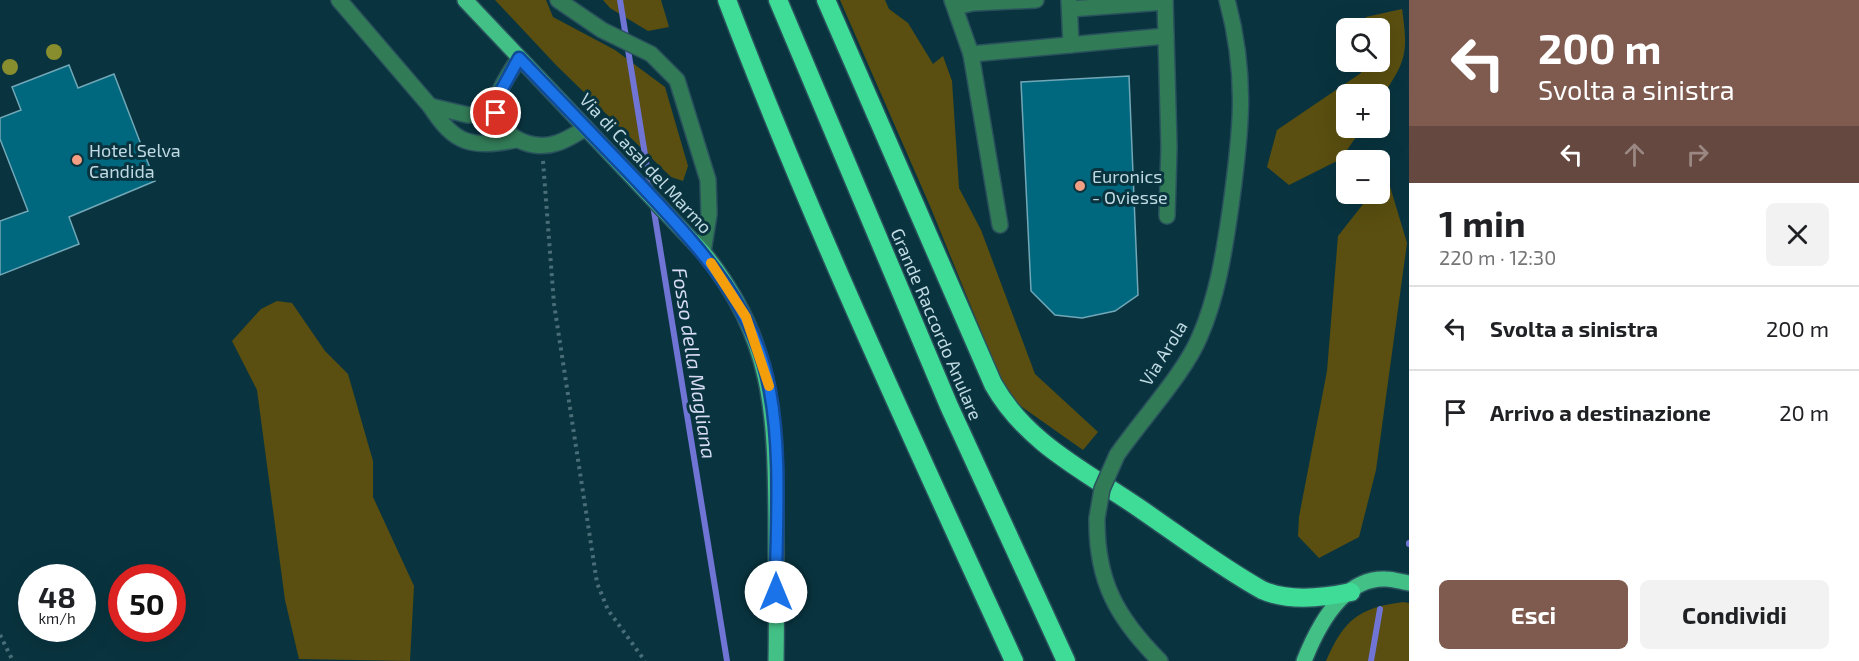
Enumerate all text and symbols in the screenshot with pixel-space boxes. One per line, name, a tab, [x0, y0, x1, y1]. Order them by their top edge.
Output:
map controls	[1336, 18, 1390, 204]
button: search	[1336, 18, 1390, 72]
text: 200 m	[1538, 22, 1661, 72]
icon: left	[1439, 24, 1517, 102]
text: Svolta a sinistra	[1538, 73, 1735, 105]
button: +	[1336, 84, 1390, 138]
pin	[470, 87, 521, 138]
street label: Via di Casal del Marmo	[575, 88, 717, 238]
icon: arrive	[479, 96, 512, 129]
icon: left	[1555, 138, 1588, 171]
icon: ahead	[1618, 138, 1651, 171]
icon: right	[1681, 138, 1714, 171]
place label: Hotel Selva Candida	[89, 139, 181, 182]
button: −	[1336, 150, 1390, 204]
marker: Hotel Selva Candida	[70, 153, 84, 167]
place label: Euronics - Oviesse	[1092, 165, 1168, 208]
marker: Euronics - Oviesse	[1073, 179, 1087, 193]
text: 1 min	[1439, 201, 1526, 244]
button: close	[1766, 203, 1829, 266]
street label: Grande Raccordo Anulare	[887, 225, 987, 423]
text: 220 m · 12:30	[1439, 245, 1556, 269]
water label: Fosso della Magliana	[668, 266, 722, 460]
icon: left	[1439, 312, 1472, 345]
text: Svolta a sinistra	[1490, 315, 1658, 341]
text: 200 m	[1766, 315, 1829, 341]
street label: Via Arola	[1134, 316, 1192, 390]
icon: arrive	[1439, 396, 1472, 429]
text: Arrivo a destinazione	[1490, 399, 1711, 425]
text: 20 m	[1779, 399, 1829, 425]
position arrow	[744, 560, 808, 624]
speed limit sign: 50	[108, 564, 186, 642]
text: 48	[38, 578, 76, 614]
button: Esci	[1439, 580, 1628, 649]
button: Condividi	[1640, 580, 1829, 649]
text: km/h	[38, 609, 76, 627]

